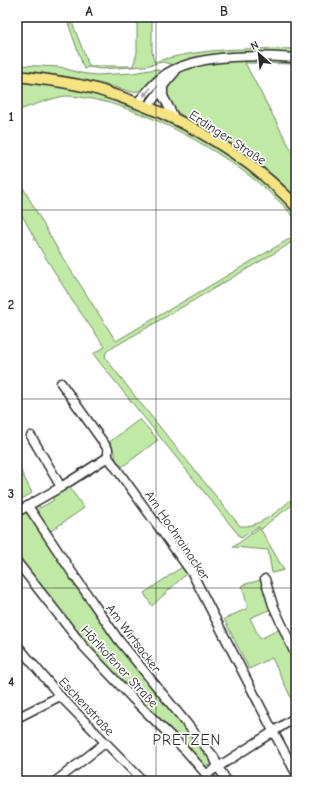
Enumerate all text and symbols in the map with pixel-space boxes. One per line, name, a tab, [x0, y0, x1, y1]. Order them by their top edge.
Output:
text: A	[85, 4, 93, 19]
text: B	[220, 4, 228, 19]
north arrow	[239, 34, 279, 74]
text: N	[249, 38, 261, 53]
one-way arrow	[143, 86, 152, 97]
street label: Erdinger Straße	[187, 107, 269, 168]
text: 1	[8, 109, 14, 124]
text: 2	[8, 297, 14, 312]
text: 3	[8, 486, 14, 501]
street label: Am Hochrainacker	[142, 488, 214, 584]
street label: Am Wirtsacker	[103, 601, 165, 676]
street label: Hörlkofener Straße	[78, 622, 162, 711]
text: 4	[8, 674, 14, 689]
street label: Eschenstraße	[56, 674, 118, 739]
district label: PRETZEN	[153, 731, 221, 749]

